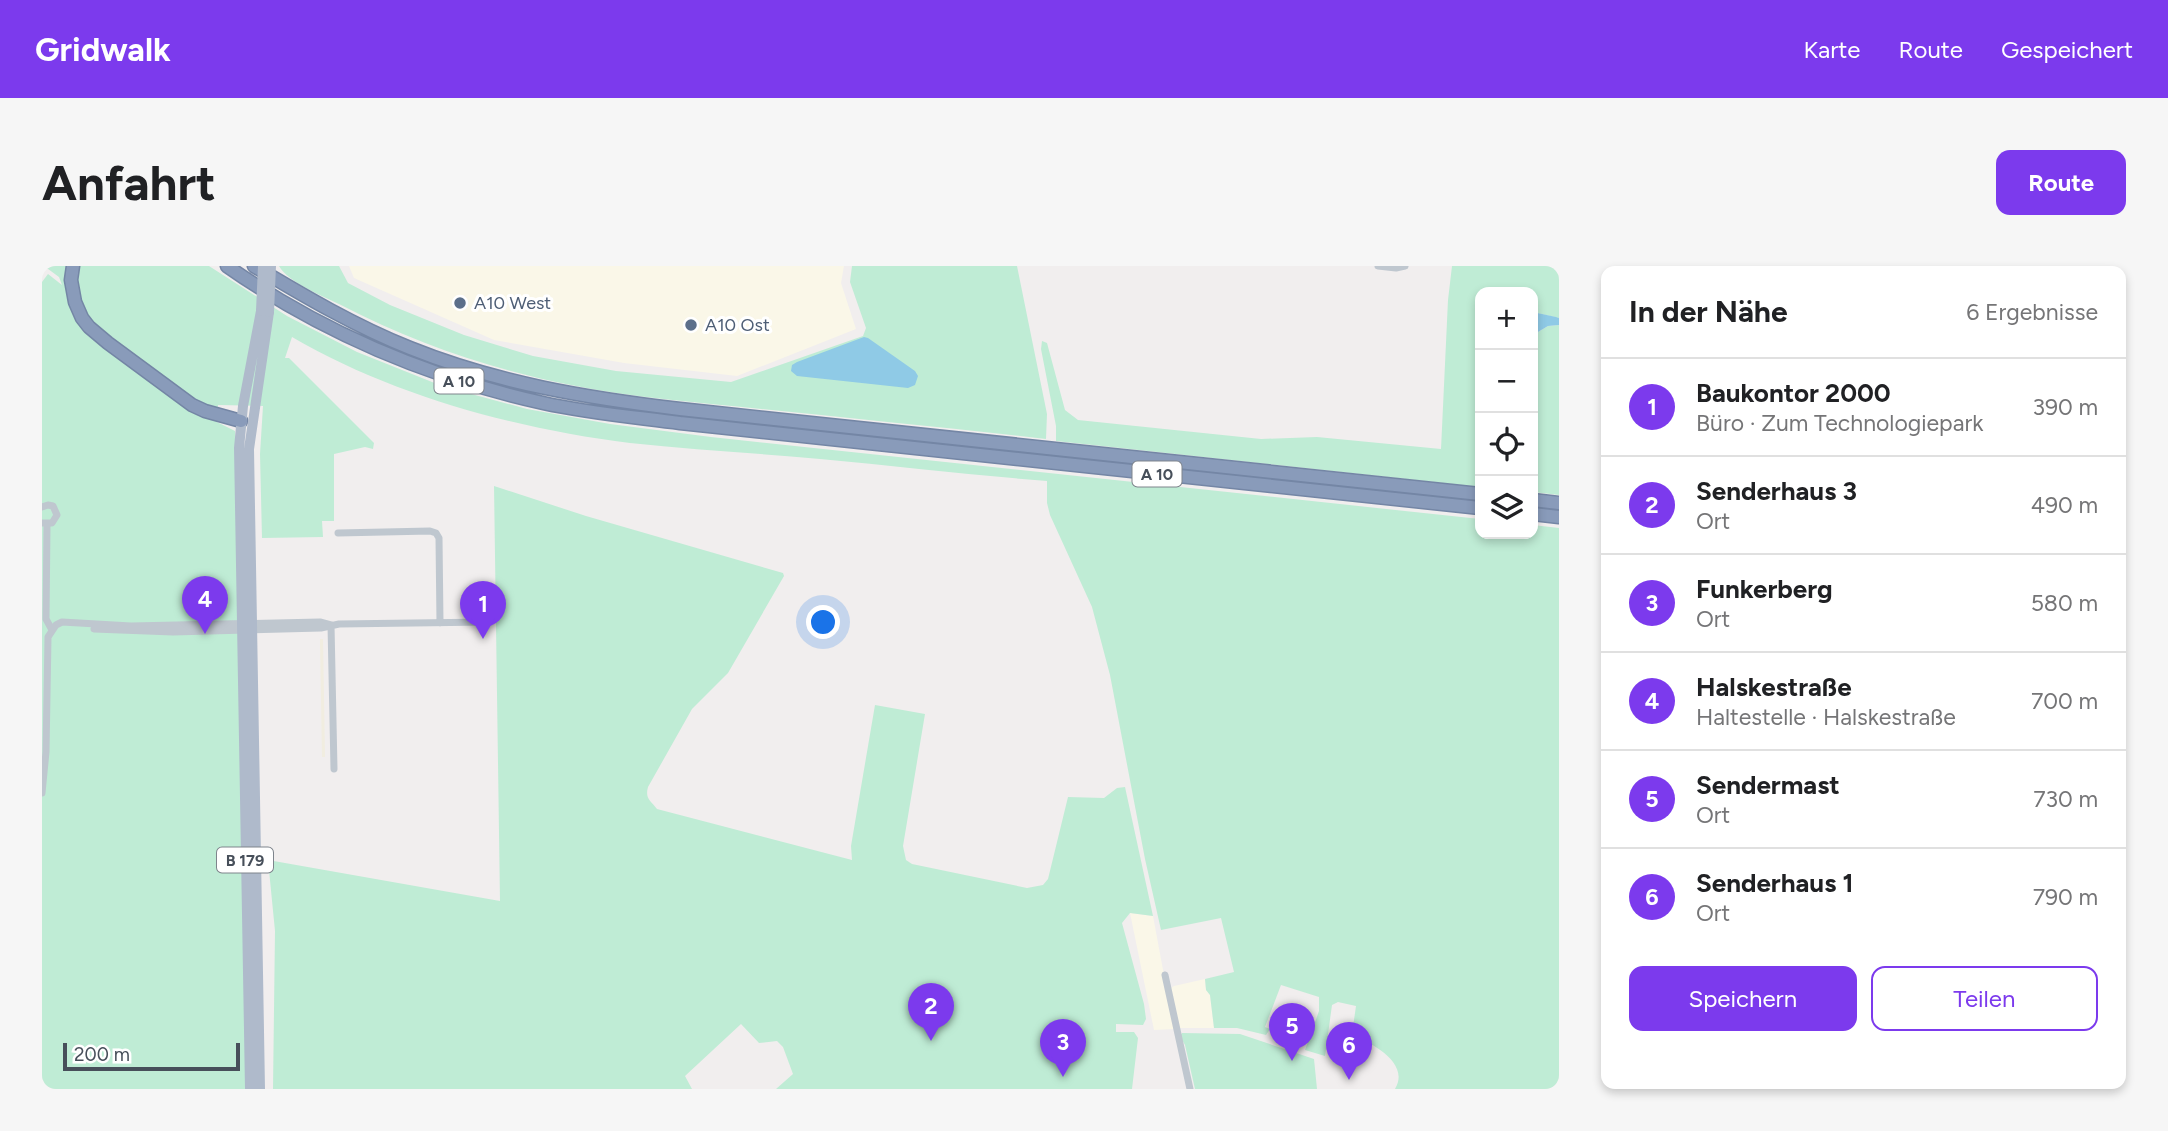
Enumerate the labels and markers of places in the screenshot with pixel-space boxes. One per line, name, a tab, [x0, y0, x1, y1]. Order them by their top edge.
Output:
place label: A10 West	[474, 292, 551, 314]
marker: A10 West	[452, 295, 468, 311]
place label: A10 Ost	[705, 314, 770, 336]
marker: A10 Ost	[683, 317, 699, 333]
pin: 4	[182, 576, 228, 634]
pin: 1	[460, 581, 506, 639]
pin: 2	[908, 983, 954, 1041]
pin: 5	[1269, 1003, 1315, 1061]
pin: 3	[1040, 1019, 1086, 1077]
pin: 6	[1326, 1022, 1372, 1080]

